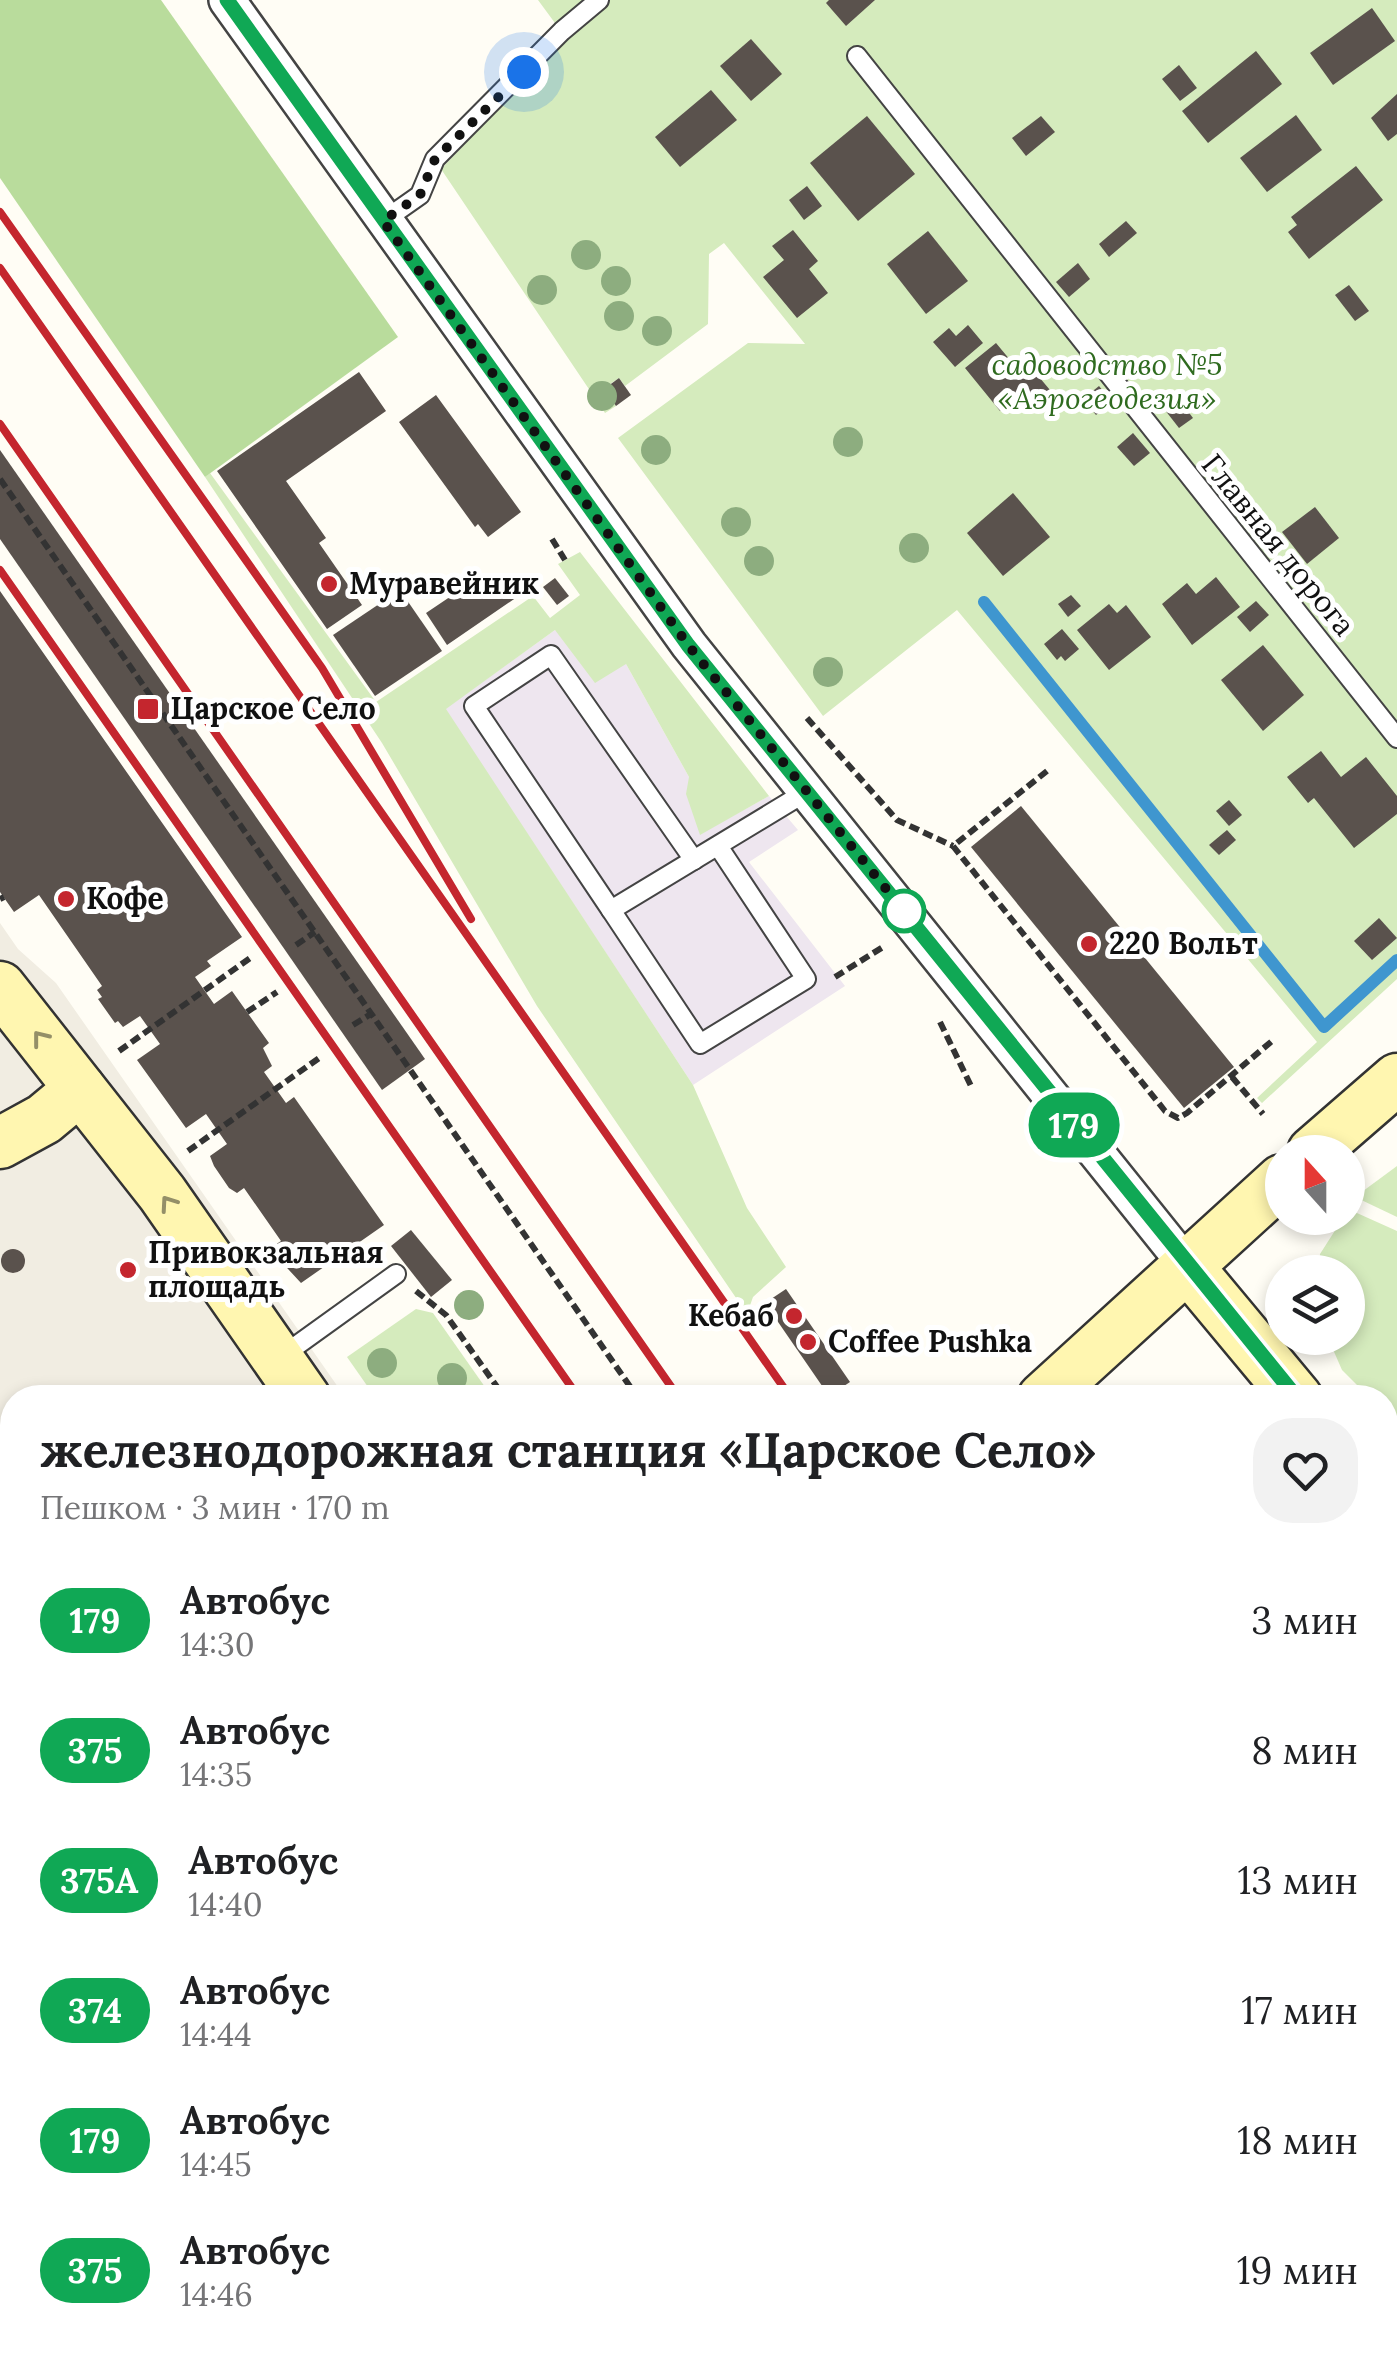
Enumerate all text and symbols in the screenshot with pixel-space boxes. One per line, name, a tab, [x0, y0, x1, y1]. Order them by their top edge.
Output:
your location	[499, 47, 549, 97]
park label: садоводство №5 «Аэрогеодезия»	[992, 345, 1223, 417]
street label: Главная дорога	[1194, 446, 1364, 643]
place label: Муравейник	[349, 564, 539, 603]
marker: Муравейник	[318, 573, 340, 595]
place label: Царское Село	[170, 689, 376, 727]
marker: Царское Село	[135, 696, 161, 722]
place label: Кофе	[86, 879, 164, 917]
marker: Кофе	[55, 888, 77, 910]
unlabelled marker	[883, 890, 925, 932]
place label: 220 Вольт	[1109, 924, 1258, 962]
marker: 220 Вольт	[1078, 933, 1100, 955]
one-way arrow	[34, 1031, 52, 1049]
line badge: 179	[1016, 1092, 1132, 1158]
text: 179	[1049, 1103, 1099, 1148]
north arrow	[1265, 1135, 1365, 1235]
map controls	[1265, 1135, 1365, 1355]
one-way arrow	[163, 1196, 180, 1214]
place label: Привокзальная площадь	[148, 1233, 384, 1305]
button: layers	[1265, 1255, 1365, 1355]
marker: Привокзальная площадь	[117, 1259, 139, 1281]
place label: Кебаб	[688, 1296, 774, 1334]
marker: Кебаб	[783, 1305, 805, 1327]
place label: Coffee Pushka	[828, 1322, 1032, 1360]
marker: Coffee Pushka	[797, 1331, 819, 1353]
button: heart	[1253, 1418, 1358, 1523]
text: железнодорожная станция «Царское Село»	[40, 1419, 1096, 1480]
text: Пешком · 3 мин · 170 m	[40, 1487, 390, 1528]
text: Автобус	[180, 1576, 330, 1624]
text: 3 мин	[1251, 1596, 1358, 1644]
text: 179	[70, 1598, 120, 1643]
text: 14:30	[180, 1624, 255, 1665]
text: Автобус	[180, 1706, 330, 1754]
text: 8 мин	[1251, 1726, 1358, 1774]
text: 375	[68, 1728, 122, 1773]
text: 14:35	[180, 1754, 252, 1795]
text: Автобус	[188, 1836, 338, 1884]
text: 13 мин	[1238, 1856, 1358, 1904]
text: 375А	[60, 1858, 138, 1903]
text: 14:40	[188, 1884, 263, 1925]
text: Автобус	[180, 1966, 330, 2014]
text: 17 мин	[1241, 1986, 1358, 2034]
text: 374	[68, 1988, 122, 2033]
text: 14:44	[180, 2014, 252, 2055]
text: Автобус	[180, 2096, 330, 2144]
text: 18 мин	[1237, 2116, 1358, 2164]
text: 179	[70, 2118, 120, 2163]
text: 14:45	[180, 2144, 252, 2185]
text: Автобус	[180, 2226, 330, 2274]
text: 19 мин	[1237, 2246, 1358, 2294]
text: 375	[68, 2248, 122, 2293]
text: 14:46	[180, 2274, 253, 2315]

